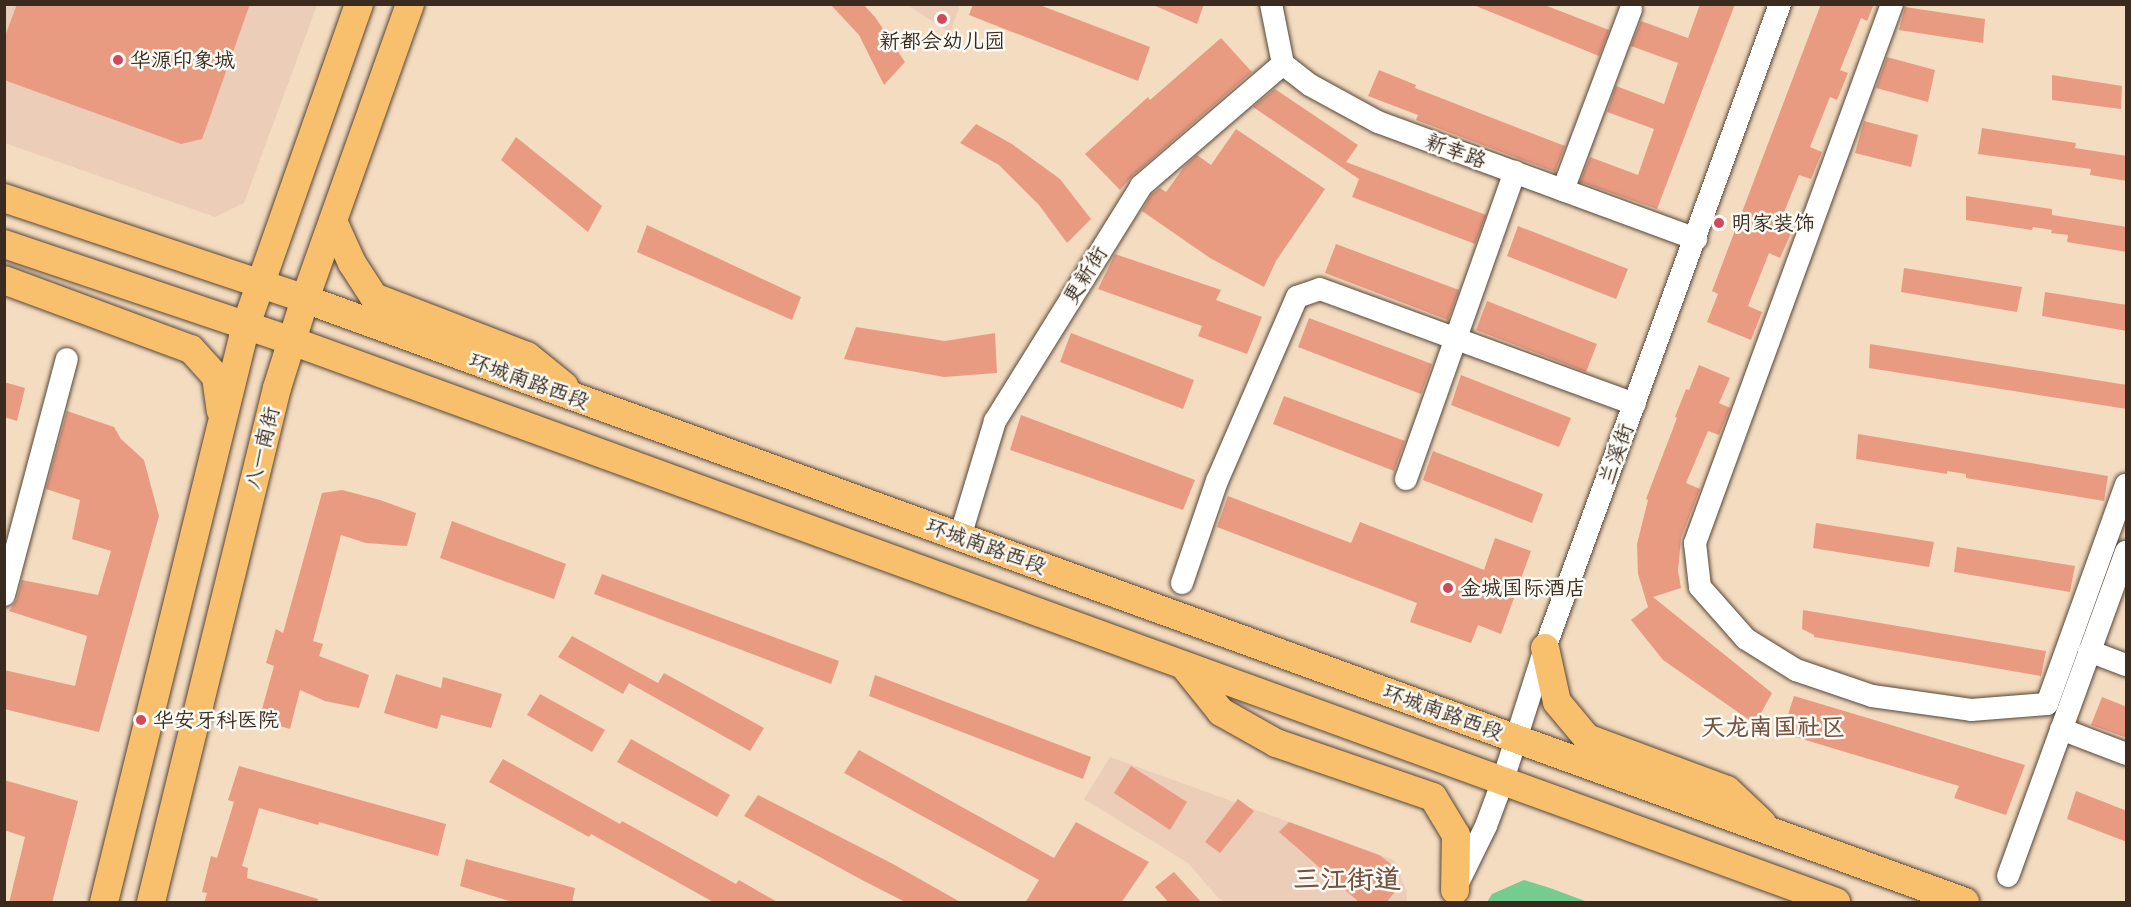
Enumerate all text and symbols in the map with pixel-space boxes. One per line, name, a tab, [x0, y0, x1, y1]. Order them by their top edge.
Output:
marker: 新都会幼儿园	[935, 12, 949, 26]
place label: 新都会幼儿园	[879, 28, 1005, 54]
place label: 华源印象城	[130, 47, 235, 73]
marker: 华源印象城	[111, 53, 125, 67]
street label: 新幸路	[1422, 128, 1490, 174]
place label: 明家装饰	[1731, 210, 1815, 236]
marker: 明家装饰	[1712, 216, 1726, 230]
street label: 更新街	[1058, 242, 1112, 308]
street label: 环城南路西段	[465, 348, 593, 414]
street label: 八一南街	[240, 404, 284, 492]
street label: 兰溪街	[1593, 420, 1639, 488]
street label: 环城南路西段	[922, 513, 1050, 579]
place label: 金城国际酒店	[1460, 575, 1586, 601]
marker: 金城国际酒店	[1441, 581, 1455, 595]
street label: 环城南路西段	[1379, 679, 1507, 745]
place label: 华安牙科医院	[153, 707, 279, 733]
marker: 华安牙科医院	[134, 713, 148, 727]
district label: 天龙南国社区	[1701, 713, 1845, 741]
district label: 三江街道	[1293, 863, 1401, 895]

